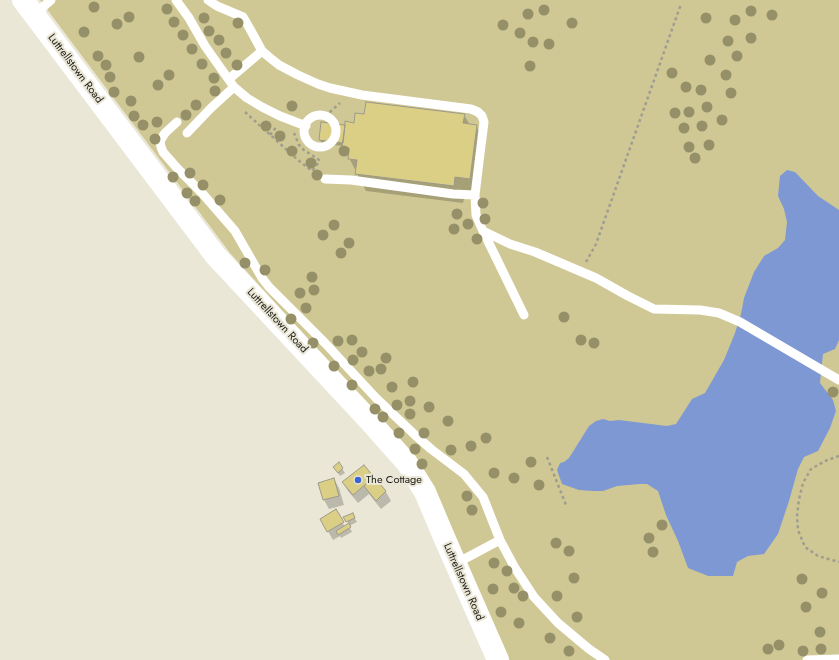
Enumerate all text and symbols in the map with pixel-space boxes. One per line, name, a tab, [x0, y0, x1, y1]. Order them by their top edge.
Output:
street label: Luttrellstown Road	[45, 32, 105, 106]
street label: Luttrellstown Road	[244, 286, 310, 356]
place label: The Cottage	[366, 473, 422, 487]
marker: The Cottage	[353, 475, 363, 485]
street label: Luttrellstown Road	[440, 541, 486, 623]

